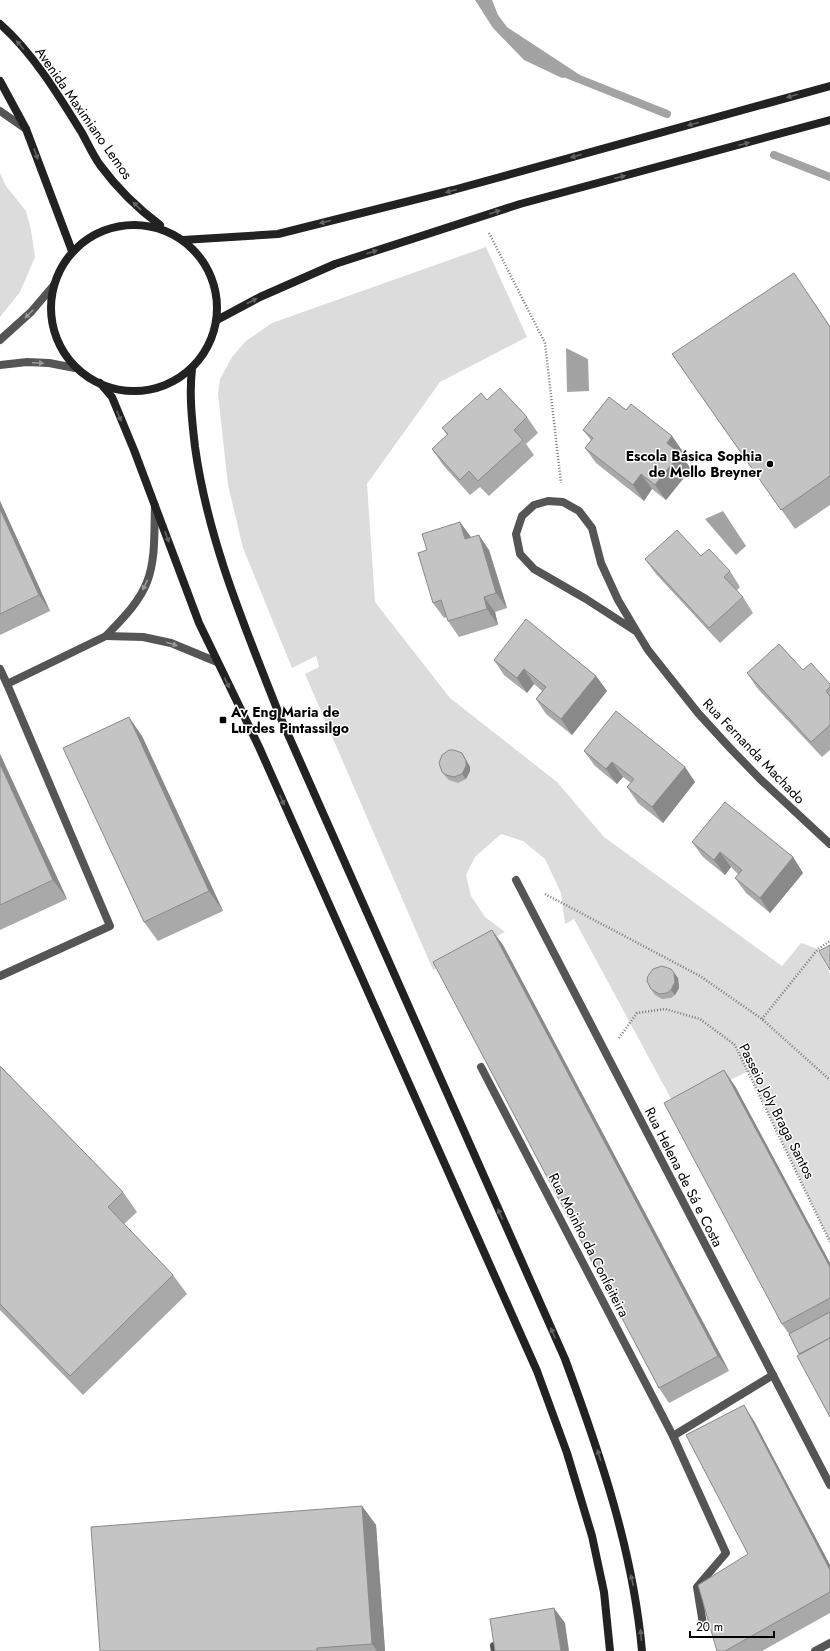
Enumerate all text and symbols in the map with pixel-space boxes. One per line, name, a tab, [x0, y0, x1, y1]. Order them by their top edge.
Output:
one-way arrow	[15, 40, 24, 50]
street label: Avenida Maximiano Lemos	[31, 43, 138, 183]
one-way arrow	[786, 93, 798, 99]
one-way arrow	[687, 121, 699, 127]
one-way arrow	[738, 140, 750, 146]
one-way arrow	[33, 148, 39, 160]
one-way arrow	[570, 153, 582, 159]
one-way arrow	[615, 174, 627, 180]
one-way arrow	[445, 188, 457, 194]
one-way arrow	[132, 201, 141, 211]
one-way arrow	[490, 209, 502, 215]
one-way arrow	[319, 220, 331, 226]
one-way arrow	[366, 249, 378, 255]
one-way arrow	[246, 298, 257, 305]
one-way arrow	[24, 309, 34, 319]
one-way arrow	[32, 359, 44, 366]
one-way arrow	[116, 410, 123, 422]
place label: Escola Básica Sophia de Mello Breyner	[626, 446, 762, 482]
marker: Escola Básica Sophia de Mello Breyner	[765, 459, 775, 469]
one-way arrow	[164, 532, 170, 544]
one-way arrow	[141, 579, 148, 591]
one-way arrow	[166, 641, 178, 647]
one-way arrow	[224, 677, 230, 688]
street label: Rua Fernanda Machado	[698, 694, 810, 808]
place label: Av Eng Maria de Lurdes Pintassilgo	[230, 702, 349, 738]
marker: Av Eng Maria de Lurdes Pintassilgo	[218, 715, 228, 725]
one-way arrow	[280, 795, 286, 807]
street label: Passeio Joly Braga Santos	[734, 1040, 820, 1182]
street label: Rua Helena de Sá e Costa	[640, 1104, 728, 1250]
street label: Rua Moinho da Confeiteira	[544, 1169, 634, 1321]
one-way arrow	[497, 1209, 503, 1220]
one-way arrow	[550, 1328, 556, 1339]
one-way arrow	[595, 1449, 601, 1461]
one-way arrow	[629, 1574, 635, 1587]
scale bar	[690, 1613, 774, 1639]
text: 20 m	[696, 1618, 723, 1636]
one-way arrow	[637, 1629, 644, 1641]

